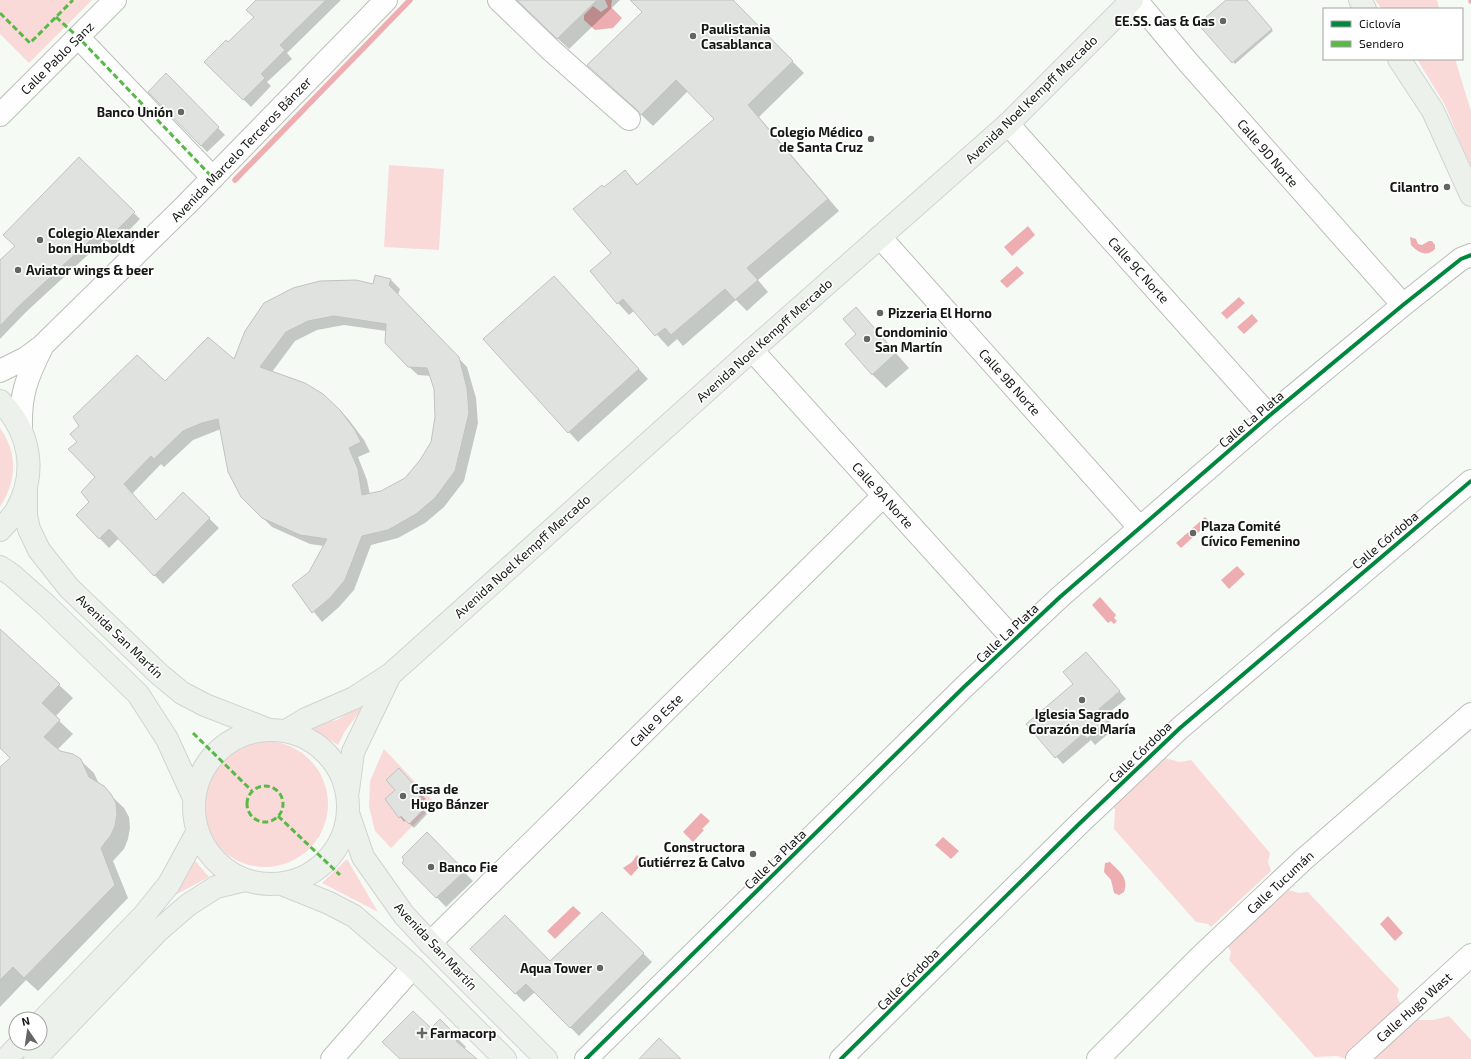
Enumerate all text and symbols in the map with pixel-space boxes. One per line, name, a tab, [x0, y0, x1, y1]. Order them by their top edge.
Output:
legend	[1323, 8, 1463, 60]
place label: EE.SS. Gas & Gas	[1115, 13, 1215, 29]
marker: EE.SS. Gas & Gas	[1218, 16, 1228, 26]
text: Ciclovía	[1359, 16, 1401, 30]
street label: Calle Pablo Sanz	[17, 18, 97, 98]
place label: Paulistania Casablanca	[701, 21, 772, 52]
marker: Paulistania Casablanca	[688, 31, 698, 41]
street label: Avenida Noel Kempff Mercado	[962, 32, 1100, 166]
text: Sendero	[1359, 36, 1404, 50]
street label: Avenida Marcelo Terceros Bánzer	[167, 73, 315, 225]
place label: Banco Unión	[97, 104, 173, 120]
marker: Banco Unión	[176, 107, 186, 117]
street label: Calle 9D Norte	[1234, 116, 1302, 190]
place label: Colegio Médico de Santa Cruz	[770, 124, 863, 155]
marker: Colegio Médico de Santa Cruz	[866, 134, 876, 144]
place label: Cilantro	[1390, 179, 1439, 195]
marker: Cilantro	[1442, 182, 1452, 192]
place label: Colegio Alexander bon Humboldt	[48, 225, 160, 256]
street label: Calle 9C Norte	[1105, 234, 1173, 306]
marker: Colegio Alexander bon Humboldt	[35, 235, 45, 245]
place label: Aviator wings & beer	[26, 262, 154, 278]
marker: Aviator wings & beer	[13, 265, 23, 275]
street label: Avenida Noel Kempff Mercado	[693, 275, 835, 405]
place label: Pizzeria El Horno	[888, 305, 992, 321]
marker: Pizzeria El Horno	[875, 308, 885, 318]
place label: Condominio San Martín	[875, 324, 948, 355]
marker: Condominio San Martín	[862, 334, 872, 344]
street label: Calle 9B Norte	[976, 345, 1044, 419]
street label: Calle La Plata	[1215, 387, 1287, 451]
street label: Calle 9A Norte	[849, 458, 917, 532]
street label: Avenida Noel Kempff Mercado	[451, 491, 593, 621]
street label: Calle Córdoba	[1349, 508, 1421, 572]
place label: Plaza Comité Cívico Femenino	[1201, 518, 1301, 549]
marker: Plaza Comité Cívico Femenino	[1188, 528, 1198, 538]
street label: Avenida San Martín	[73, 591, 167, 681]
street label: Calle La Plata	[972, 600, 1042, 666]
street label: Calle 9 Este	[626, 690, 686, 750]
marker: Iglesia Sagrado Corazón de María	[1077, 695, 1087, 705]
place label: Iglesia Sagrado Corazón de María	[1028, 706, 1136, 737]
street label: Calle Córdoba	[1105, 718, 1175, 786]
place label: Casa de Hugo Bánzer	[411, 781, 489, 812]
marker: Casa de Hugo Bánzer	[398, 791, 408, 801]
street label: Calle La Plata	[741, 826, 809, 892]
place label: Constructora Gutiérrez & Calvo	[638, 839, 745, 870]
street label: Calle Tucumán	[1243, 847, 1317, 917]
marker: Constructora Gutiérrez & Calvo	[748, 849, 758, 859]
place label: Banco Fie	[439, 859, 498, 875]
marker: Banco Fie	[426, 862, 436, 872]
street label: Avenida San Martín	[391, 899, 481, 993]
street label: Calle Córdoba	[874, 945, 942, 1013]
place label: Aqua Tower	[520, 960, 592, 976]
marker: Aqua Tower	[595, 963, 605, 973]
street label: Calle Hugo Wast	[1373, 969, 1455, 1045]
north arrow	[8, 1011, 48, 1051]
text: N	[20, 1014, 31, 1028]
place label: Farmacorp	[430, 1025, 497, 1041]
marker: Farmacorp	[417, 1028, 427, 1038]

